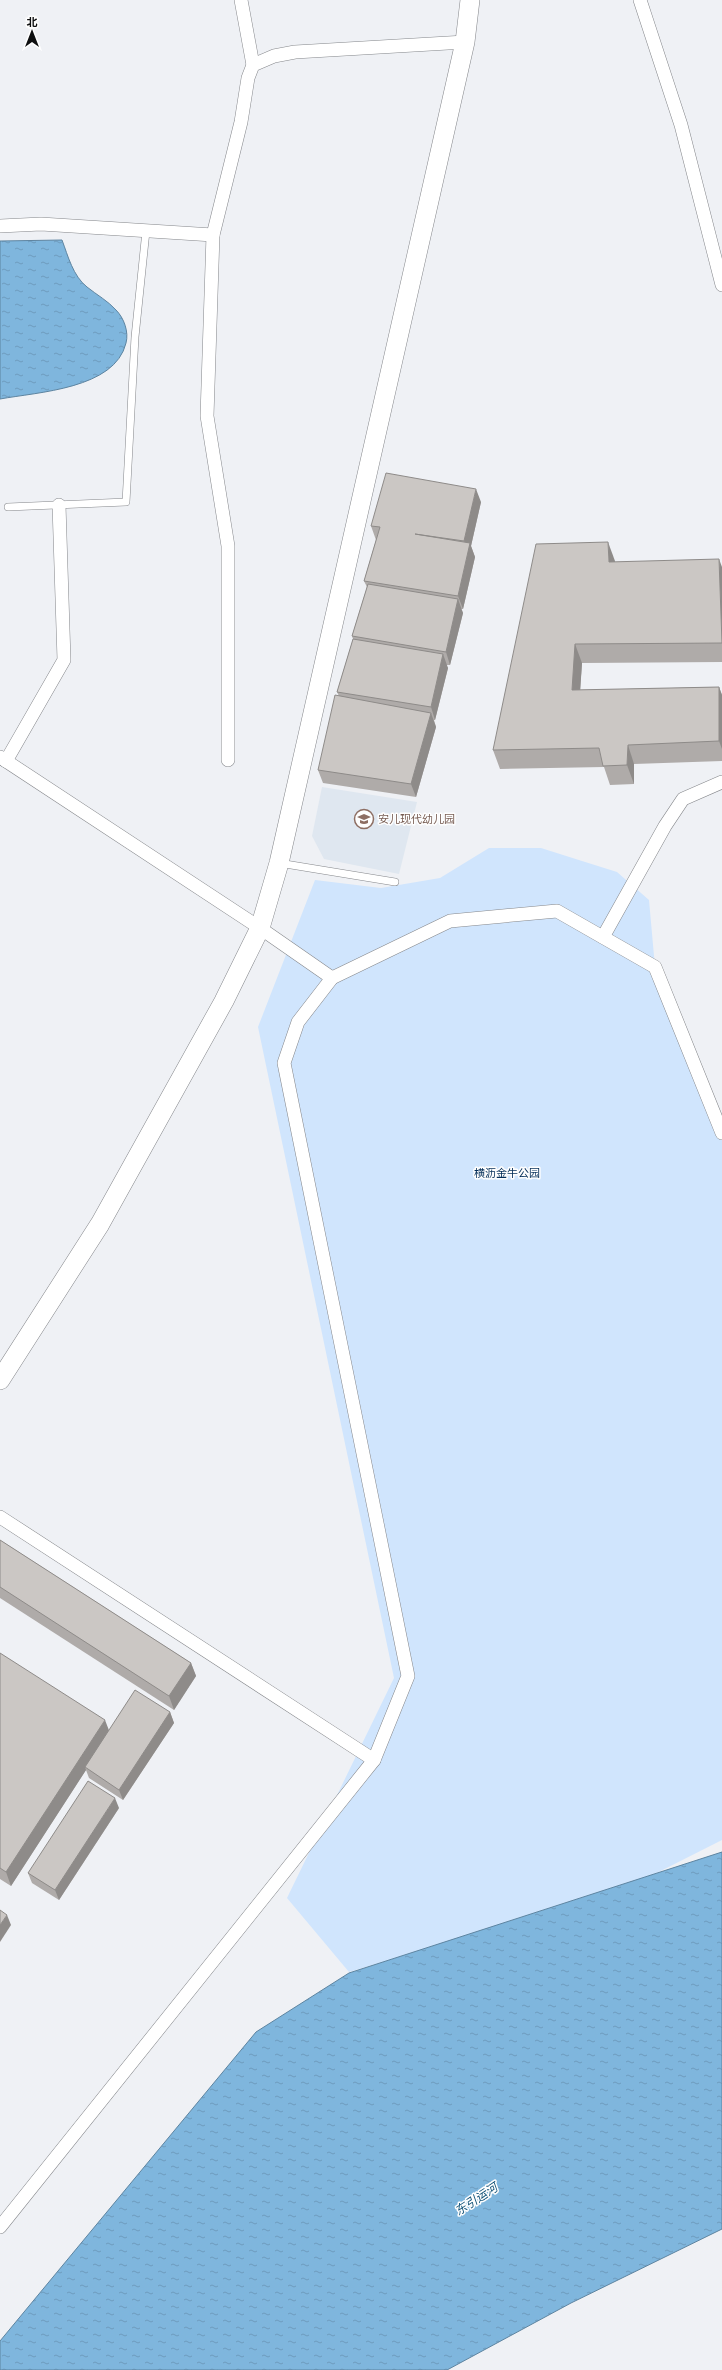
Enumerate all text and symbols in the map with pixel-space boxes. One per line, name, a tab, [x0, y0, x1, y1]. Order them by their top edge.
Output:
north arrow	[12, 12, 52, 52]
text: 北	[27, 15, 38, 29]
school or university icon: 安儿现代幼儿园	[353, 808, 375, 830]
place label: 安儿现代幼儿园	[378, 812, 455, 826]
park label: 横沥金牛公园	[474, 1166, 540, 1180]
water label: 东引运河	[452, 2179, 502, 2218]

